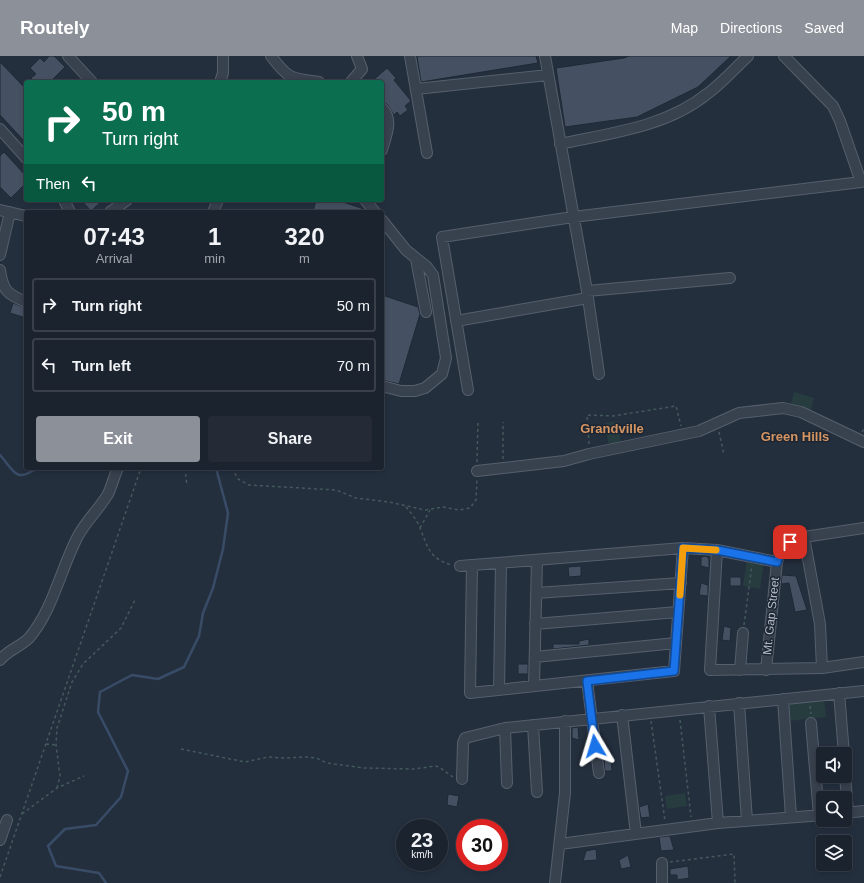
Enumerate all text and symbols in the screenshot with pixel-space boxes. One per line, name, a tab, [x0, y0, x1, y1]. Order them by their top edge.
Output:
text: Routely	[20, 17, 90, 38]
text: Map	[671, 20, 698, 36]
text: Directions	[720, 20, 782, 36]
text: Saved	[804, 20, 844, 36]
icon: right	[36, 96, 88, 148]
text: 50 m	[102, 96, 166, 127]
text: Turn right	[102, 129, 178, 149]
icon: left	[78, 172, 100, 194]
text: Then	[36, 175, 70, 192]
text: 07:43	[83, 223, 145, 250]
text: 1	[208, 223, 221, 250]
text: 320	[285, 223, 325, 250]
text: Arrival	[96, 251, 133, 266]
text: min	[204, 251, 225, 266]
text: m	[299, 251, 310, 266]
icon: right	[38, 294, 60, 316]
text: Turn right	[72, 297, 142, 314]
text: 50 m	[337, 297, 370, 314]
icon: left	[38, 354, 60, 376]
text: Turn left	[72, 357, 131, 374]
text: 70 m	[337, 357, 370, 374]
button: Exit	[36, 416, 200, 462]
button: Share	[208, 416, 372, 462]
district label: Grandville	[580, 421, 644, 436]
district label: Green Hills	[761, 429, 829, 444]
pin	[773, 525, 807, 559]
icon: arrive	[779, 531, 801, 553]
street label: Mt. Gap Street	[760, 576, 782, 656]
position arrow	[574, 725, 616, 767]
map controls	[816, 747, 852, 871]
button: sound	[816, 747, 852, 783]
button: search	[816, 791, 852, 827]
speed limit sign: 30	[456, 819, 508, 871]
text: 23	[411, 829, 433, 851]
button: layers	[816, 835, 852, 871]
text: km/h	[411, 849, 433, 860]

